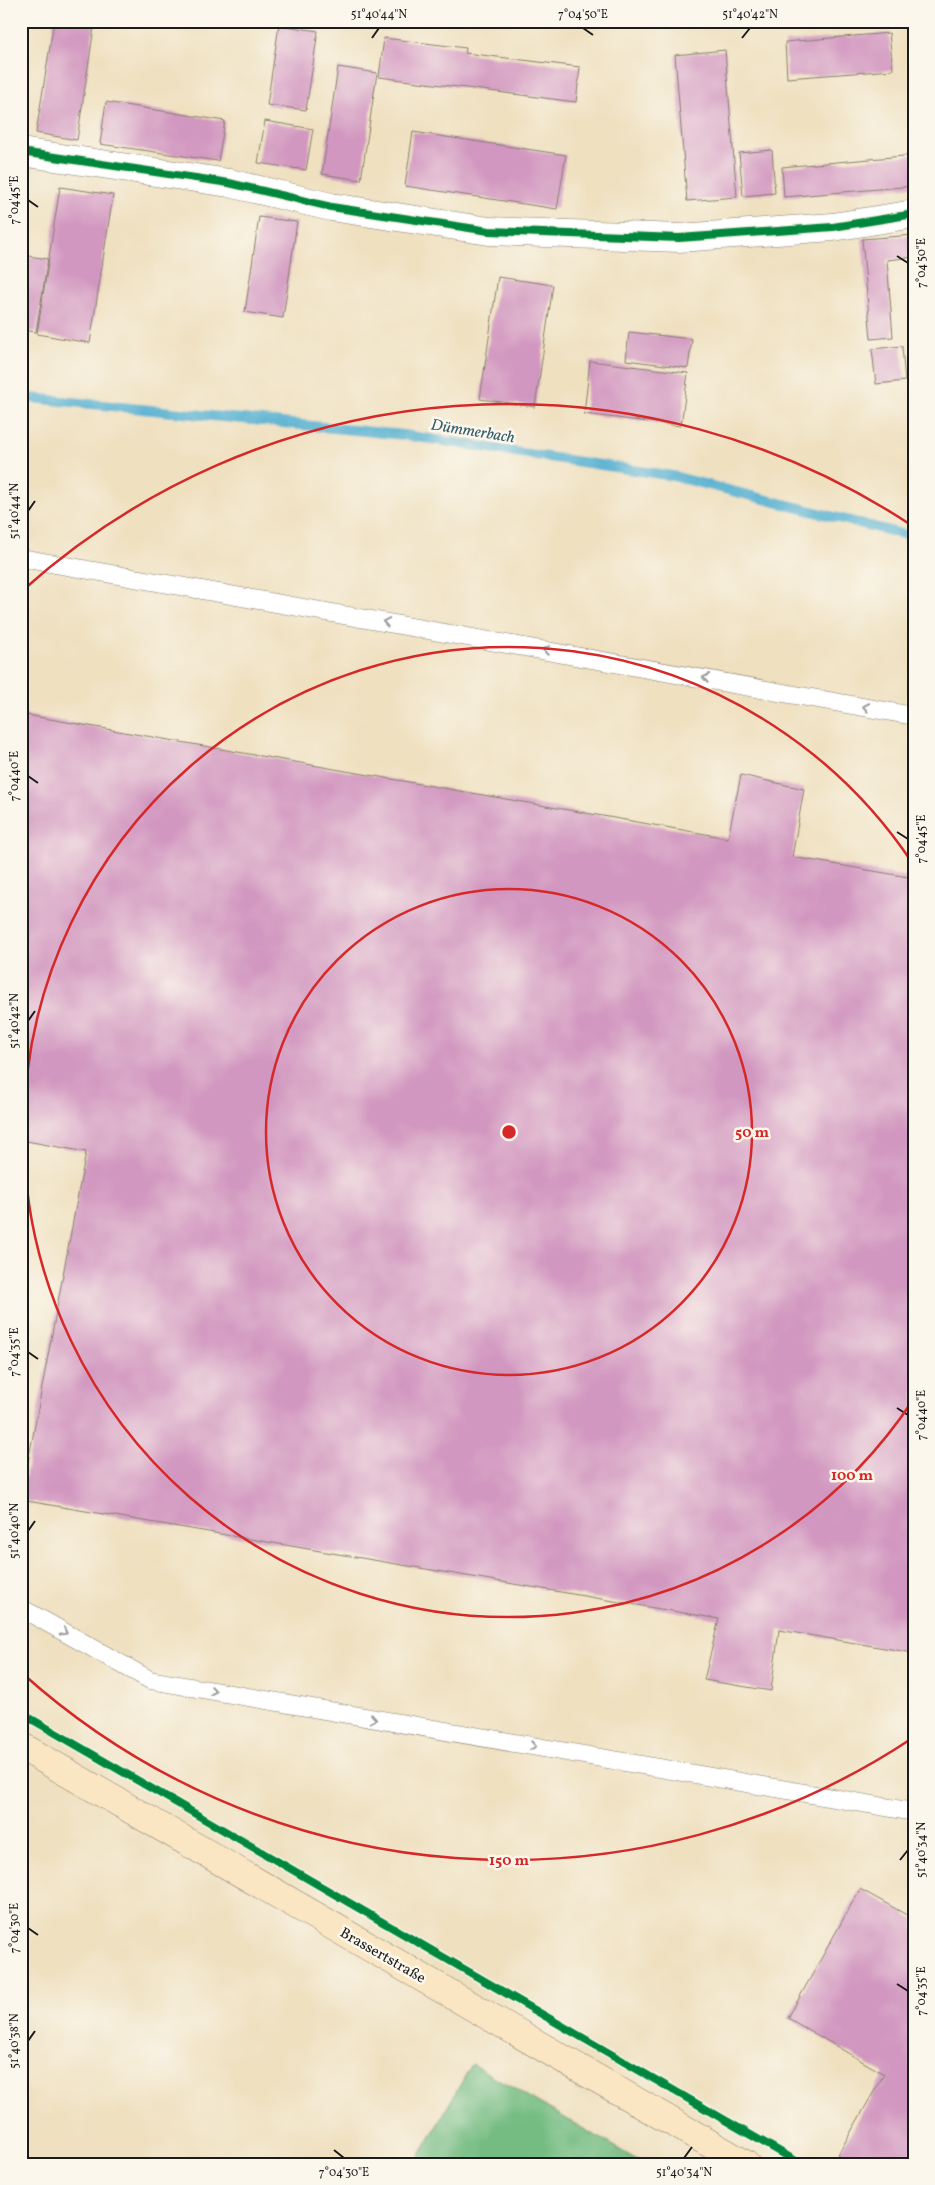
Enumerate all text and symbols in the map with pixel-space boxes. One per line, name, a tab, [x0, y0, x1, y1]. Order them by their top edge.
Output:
text: 51°40'44"N	[351, 7, 407, 23]
text: 7°04'50"E	[558, 7, 608, 23]
text: 51°40'42"N	[722, 7, 778, 23]
text: 7°04'45"E	[7, 175, 23, 225]
text: 7°04'50"E	[914, 238, 930, 288]
water label: Dümmerbach	[429, 414, 516, 449]
text: 51°40'44"N	[7, 483, 23, 539]
one-way arrow	[381, 617, 390, 628]
one-way arrow	[541, 646, 550, 656]
one-way arrow	[701, 674, 710, 684]
one-way arrow	[861, 702, 870, 713]
text: 7°04'40"E	[7, 751, 23, 801]
text: 7°04'45"E	[914, 814, 930, 864]
text: 51°40'42"N	[7, 993, 23, 1049]
centre of rings	[500, 1123, 518, 1141]
text: 50 m	[735, 1123, 769, 1144]
text: 7°04'35"E	[7, 1327, 23, 1377]
text: 7°04'40"E	[914, 1390, 930, 1440]
text: 100 m	[831, 1466, 874, 1487]
text: 51°40'40"N	[7, 1503, 23, 1559]
one-way arrow	[58, 1625, 67, 1635]
one-way arrow	[208, 1685, 217, 1695]
one-way arrow	[369, 1713, 377, 1723]
one-way arrow	[529, 1741, 537, 1751]
text: 51°40'34"N	[914, 1822, 930, 1878]
text: 150 m	[489, 1851, 529, 1872]
text: 7°04'30"E	[7, 1903, 23, 1953]
street label: Brassertstraße	[335, 1923, 429, 1989]
text: 7°04'35"E	[914, 1966, 930, 2016]
text: 51°40'38"N	[7, 2013, 23, 2069]
text: 7°04'30"E	[319, 2165, 369, 2181]
text: 51°40'34"N	[656, 2165, 712, 2181]

